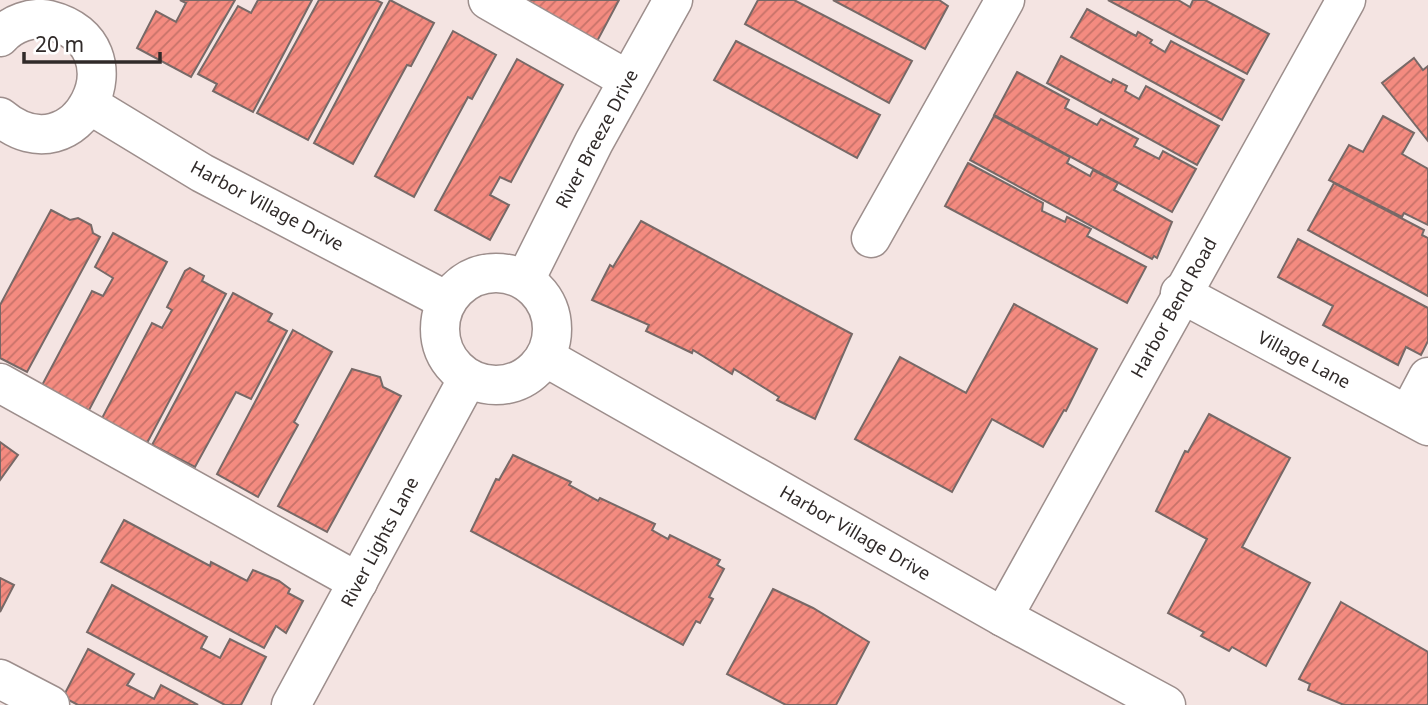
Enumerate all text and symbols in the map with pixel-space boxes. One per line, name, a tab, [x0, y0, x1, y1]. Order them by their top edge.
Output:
scale bar	[24, 21, 161, 65]
text: 20 m	[35, 30, 84, 58]
street label: River Breeze Drive	[549, 65, 643, 212]
street label: Harbor Village Drive	[187, 155, 348, 256]
street label: Harbor Bend Road	[1125, 233, 1222, 382]
street label: Village Lane	[1254, 325, 1355, 394]
street label: River Lights Lane	[335, 472, 424, 611]
street label: Harbor Village Drive	[776, 479, 935, 585]

